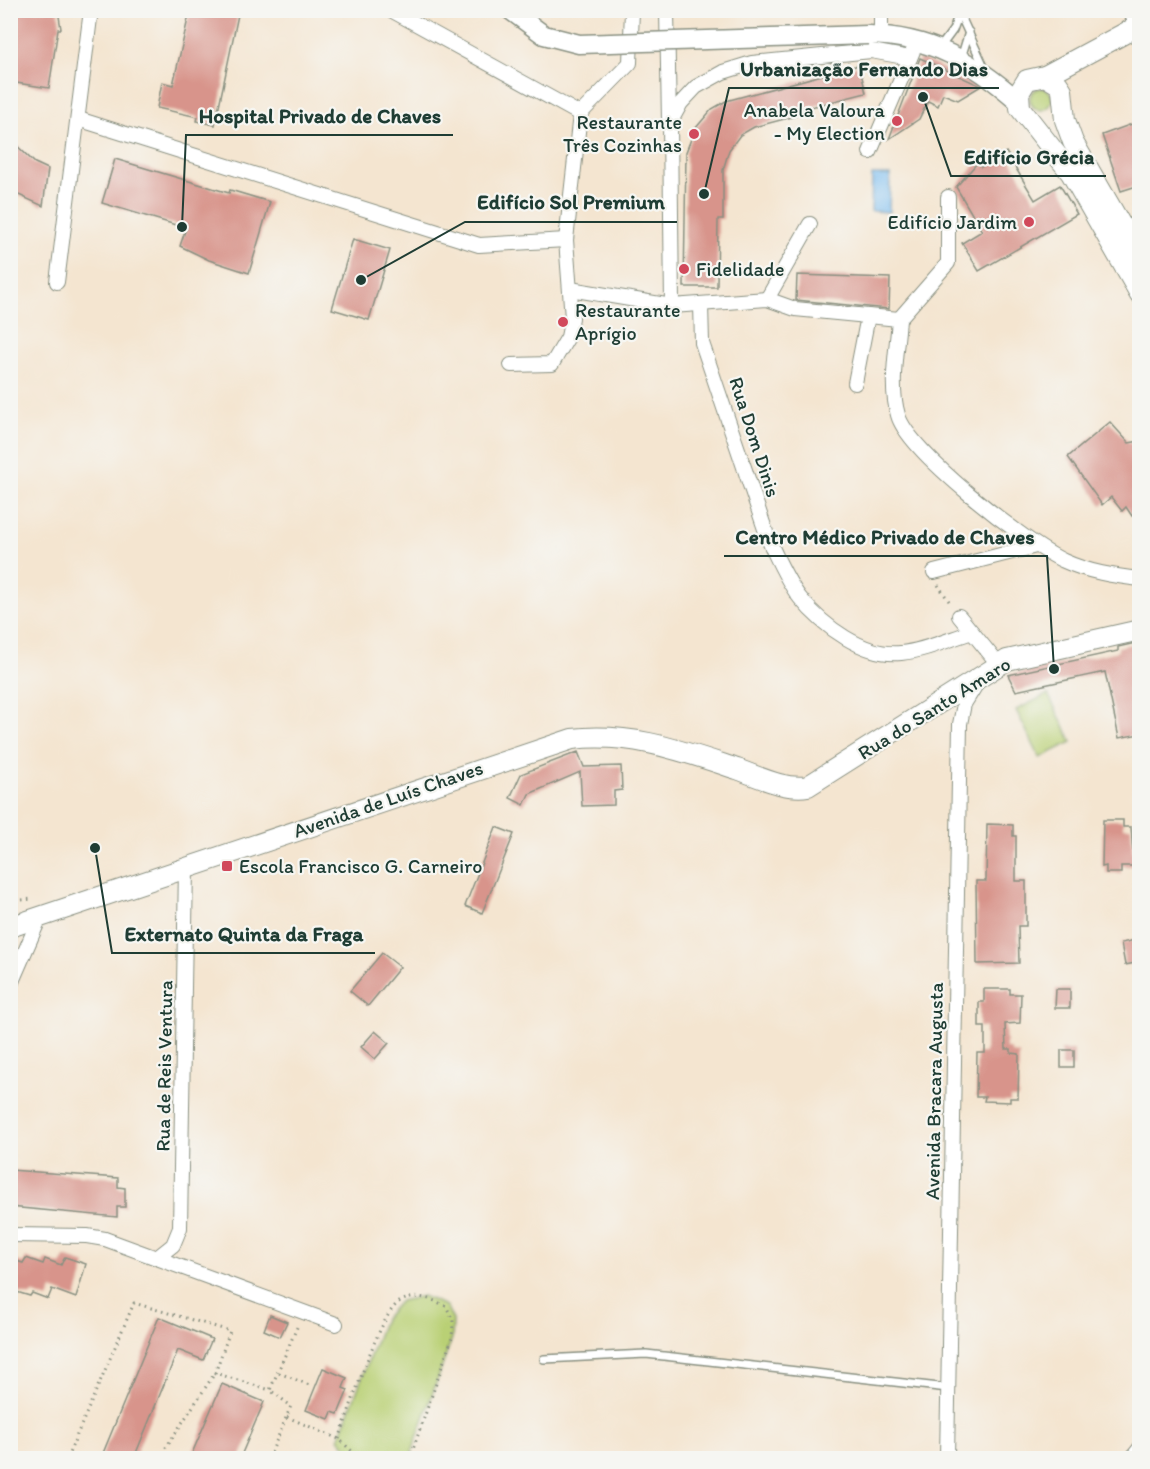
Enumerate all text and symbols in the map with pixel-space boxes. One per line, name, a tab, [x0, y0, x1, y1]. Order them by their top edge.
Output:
callout: Urbanização Fernando Dias	[729, 49, 999, 88]
text: Urbanização Fernando Dias	[740, 56, 988, 82]
callout: Hospital Privado de Chaves	[186, 96, 453, 135]
place label: Anabela Valoura - My Election	[744, 98, 886, 145]
text: Hospital Privado de Chaves	[199, 103, 441, 129]
place label: Restaurante Três Cozinhas	[563, 110, 682, 157]
marker: Anabela Valoura - My Election	[890, 114, 904, 128]
marker: Restaurante Três Cozinhas	[687, 127, 701, 141]
callout: Edifício Grécia	[951, 137, 1106, 176]
text: Edifício Grécia	[964, 144, 1095, 169]
callout: Edifício Sol Premium	[465, 183, 677, 222]
text: Edifício Sol Premium	[477, 189, 665, 214]
place label: Edifício Jardim	[888, 210, 1017, 234]
marker: Edifício Jardim	[1022, 215, 1036, 229]
place label: Fidelidade	[696, 257, 785, 281]
marker: Fidelidade	[677, 262, 691, 276]
place label: Restaurante Aprígio	[575, 298, 680, 345]
marker: Restaurante Aprígio	[556, 315, 570, 329]
street label: Rua Dom Dinis	[724, 374, 786, 500]
callout: Centro Médico Privado de Chaves	[724, 517, 1047, 556]
text: Centro Médico Privado de Chaves	[735, 524, 1035, 549]
street label: Rua do Santo Amaro	[853, 651, 1015, 765]
street label: Avenida de Luís Chaves	[290, 755, 486, 843]
place label: Escola Francisco G. Carneiro	[239, 854, 482, 878]
marker: Escola Francisco G. Carneiro	[220, 859, 234, 873]
callout: Externato Quinta da Fraga	[112, 914, 375, 953]
text: Externato Quinta da Fraga	[125, 921, 365, 947]
street label: Rua de Reis Ventura	[151, 980, 177, 1152]
street label: Avenida Bracara Augusta	[920, 981, 948, 1200]

